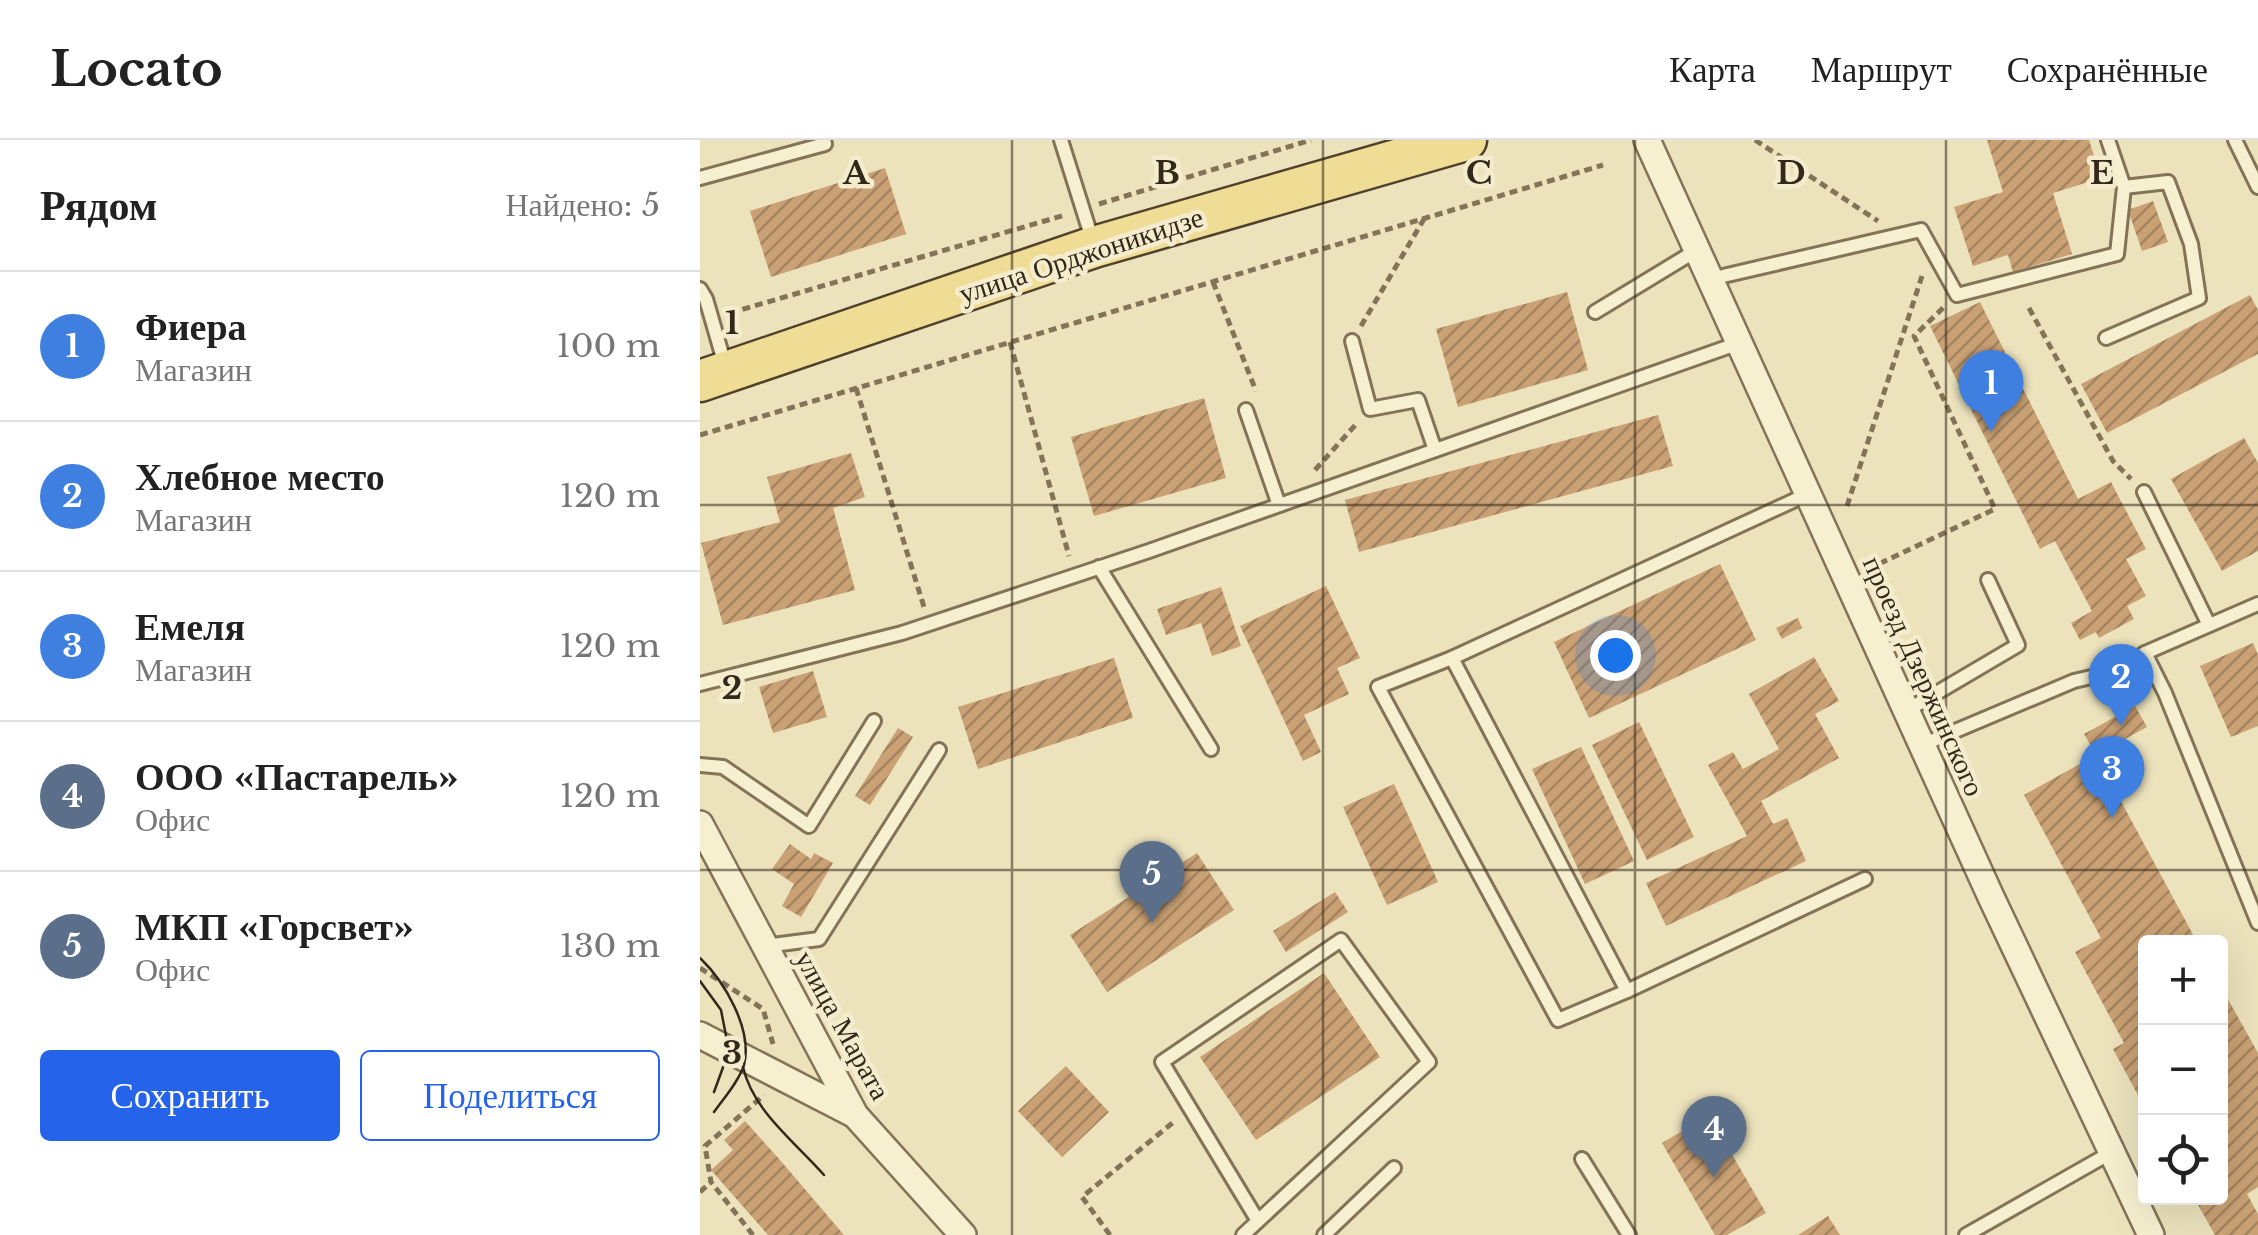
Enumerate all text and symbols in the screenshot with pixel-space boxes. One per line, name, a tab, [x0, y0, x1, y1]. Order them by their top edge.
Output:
text: Locato	[50, 39, 223, 99]
text: Карта	[1669, 48, 1756, 91]
text: Маршрут	[1811, 48, 1952, 91]
text: Сохранённые	[2007, 48, 2208, 91]
text: A	[842, 153, 870, 193]
text: B	[1154, 153, 1180, 193]
text: C	[1466, 153, 1492, 193]
text: D	[1776, 153, 1806, 193]
text: E	[2090, 153, 2114, 193]
text: Рядом	[40, 179, 157, 231]
text: Найдено: 5	[505, 185, 660, 225]
street label: улица Орджоникидзе	[955, 199, 1208, 311]
text: Фиера	[135, 303, 247, 350]
text: 1	[725, 303, 739, 343]
text: 1	[66, 326, 79, 366]
text: 100 m	[557, 326, 660, 366]
text: Магазин	[135, 350, 252, 390]
pin: 1	[1958, 350, 2024, 432]
text: Хлебное место	[135, 453, 385, 500]
text: 2	[62, 476, 83, 516]
text: 120 m	[560, 476, 660, 516]
text: Магазин	[135, 500, 252, 540]
street label: проезд Дзержинского	[1855, 551, 1992, 802]
text: Емеля	[135, 603, 245, 650]
text: 3	[62, 626, 83, 666]
text: 120 m	[560, 626, 660, 666]
your location	[1590, 630, 1641, 681]
pin: 2	[2088, 644, 2154, 726]
text: Магазин	[135, 650, 252, 690]
text: 2	[722, 668, 742, 708]
pin: 3	[2080, 736, 2144, 818]
text: ООО «Пастарель»	[135, 753, 459, 800]
text: 4	[62, 776, 83, 816]
text: 120 m	[560, 776, 660, 816]
text: Офис	[135, 800, 210, 840]
pin: 5	[1120, 840, 1184, 923]
text: МКП «Горсвет»	[135, 903, 414, 950]
text: 5	[63, 926, 82, 966]
text: 130 m	[560, 926, 660, 966]
map controls	[2138, 935, 2228, 1205]
button: +	[2138, 935, 2228, 1025]
street label: улица Марата	[787, 945, 898, 1106]
text: Офис	[135, 950, 210, 990]
button: −	[2138, 1025, 2228, 1115]
text: 3	[722, 1033, 742, 1073]
button: Сохранить	[40, 1050, 340, 1141]
button: Поделиться	[360, 1050, 660, 1141]
pin: 4	[1682, 1096, 1746, 1178]
button: locate	[2138, 1115, 2228, 1205]

